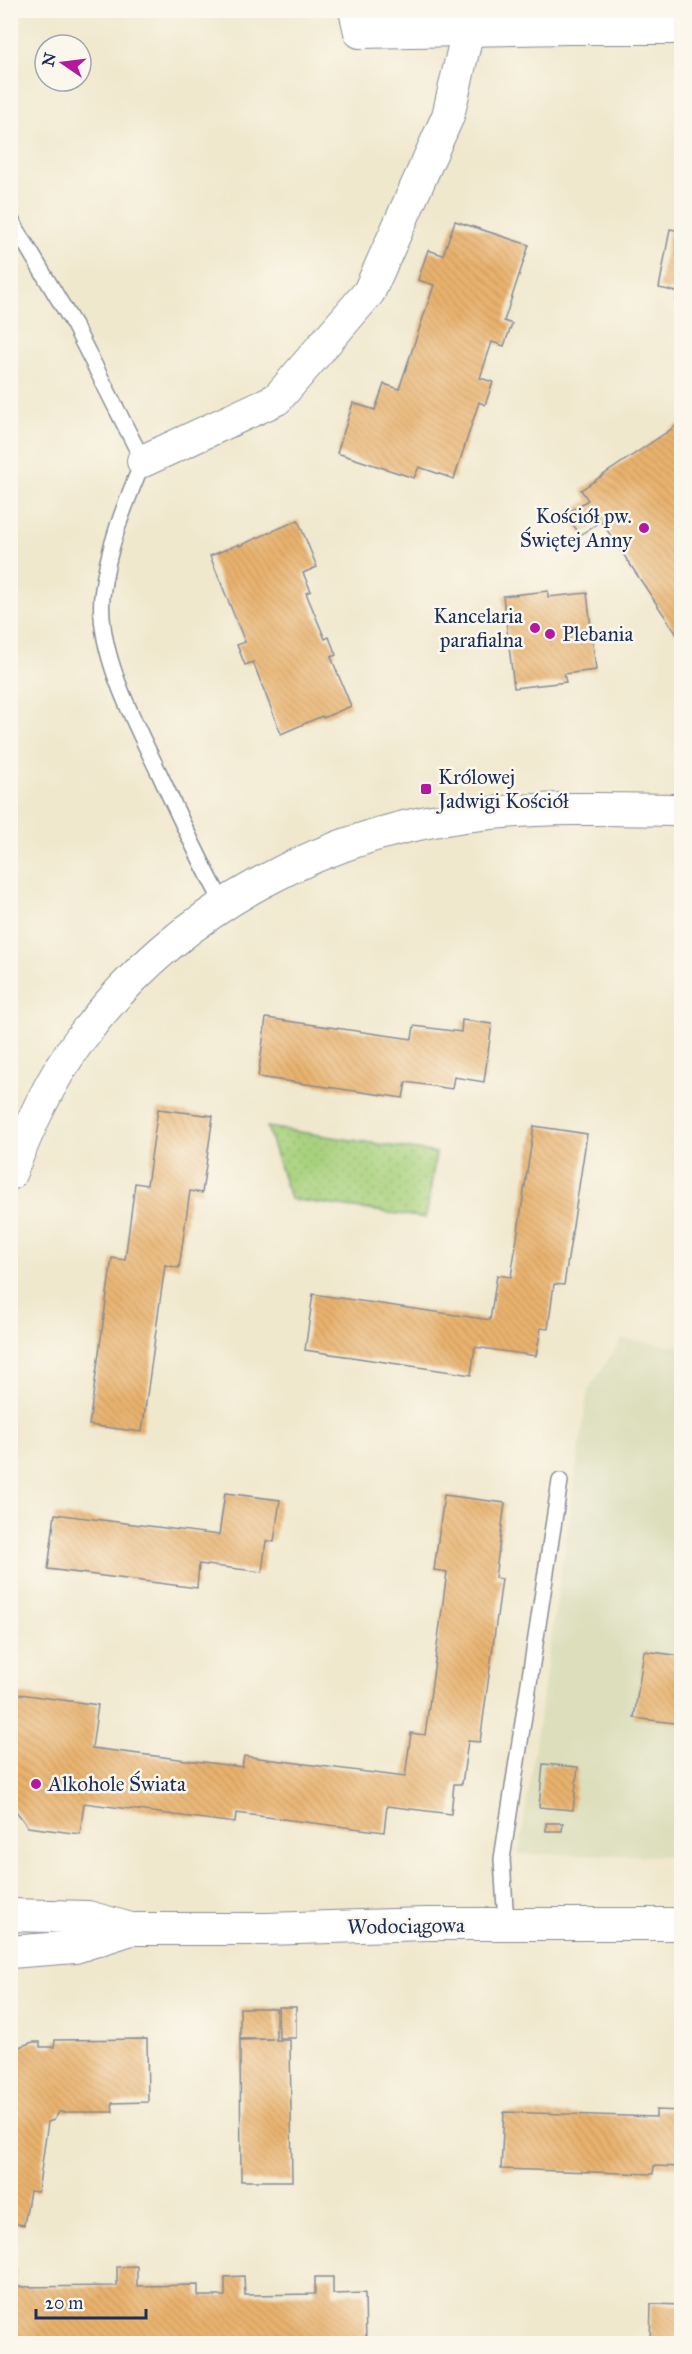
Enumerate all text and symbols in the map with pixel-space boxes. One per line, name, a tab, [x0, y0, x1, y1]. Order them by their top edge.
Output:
north arrow	[33, 33, 93, 93]
text: N	[38, 50, 60, 68]
place label: Kościół pw. Świętej Anny	[520, 503, 633, 553]
marker: Kościół pw. Świętej Anny	[637, 521, 651, 535]
place label: Kancelaria parafialna	[433, 603, 523, 653]
marker: Kancelaria parafialna	[528, 621, 542, 635]
place label: Plebania	[562, 621, 634, 647]
marker: Plebania	[543, 627, 557, 641]
place label: Królowej Jadwigi Kościół	[436, 764, 569, 814]
marker: Królowej Jadwigi Kościół	[419, 782, 433, 796]
place label: Alkohole Świata	[47, 1770, 186, 1797]
marker: Alkohole Świata	[29, 1777, 43, 1791]
street label: Wodociągowa	[347, 1912, 465, 1940]
scale bar	[36, 2282, 146, 2320]
text: 20 m	[45, 2292, 83, 2314]

